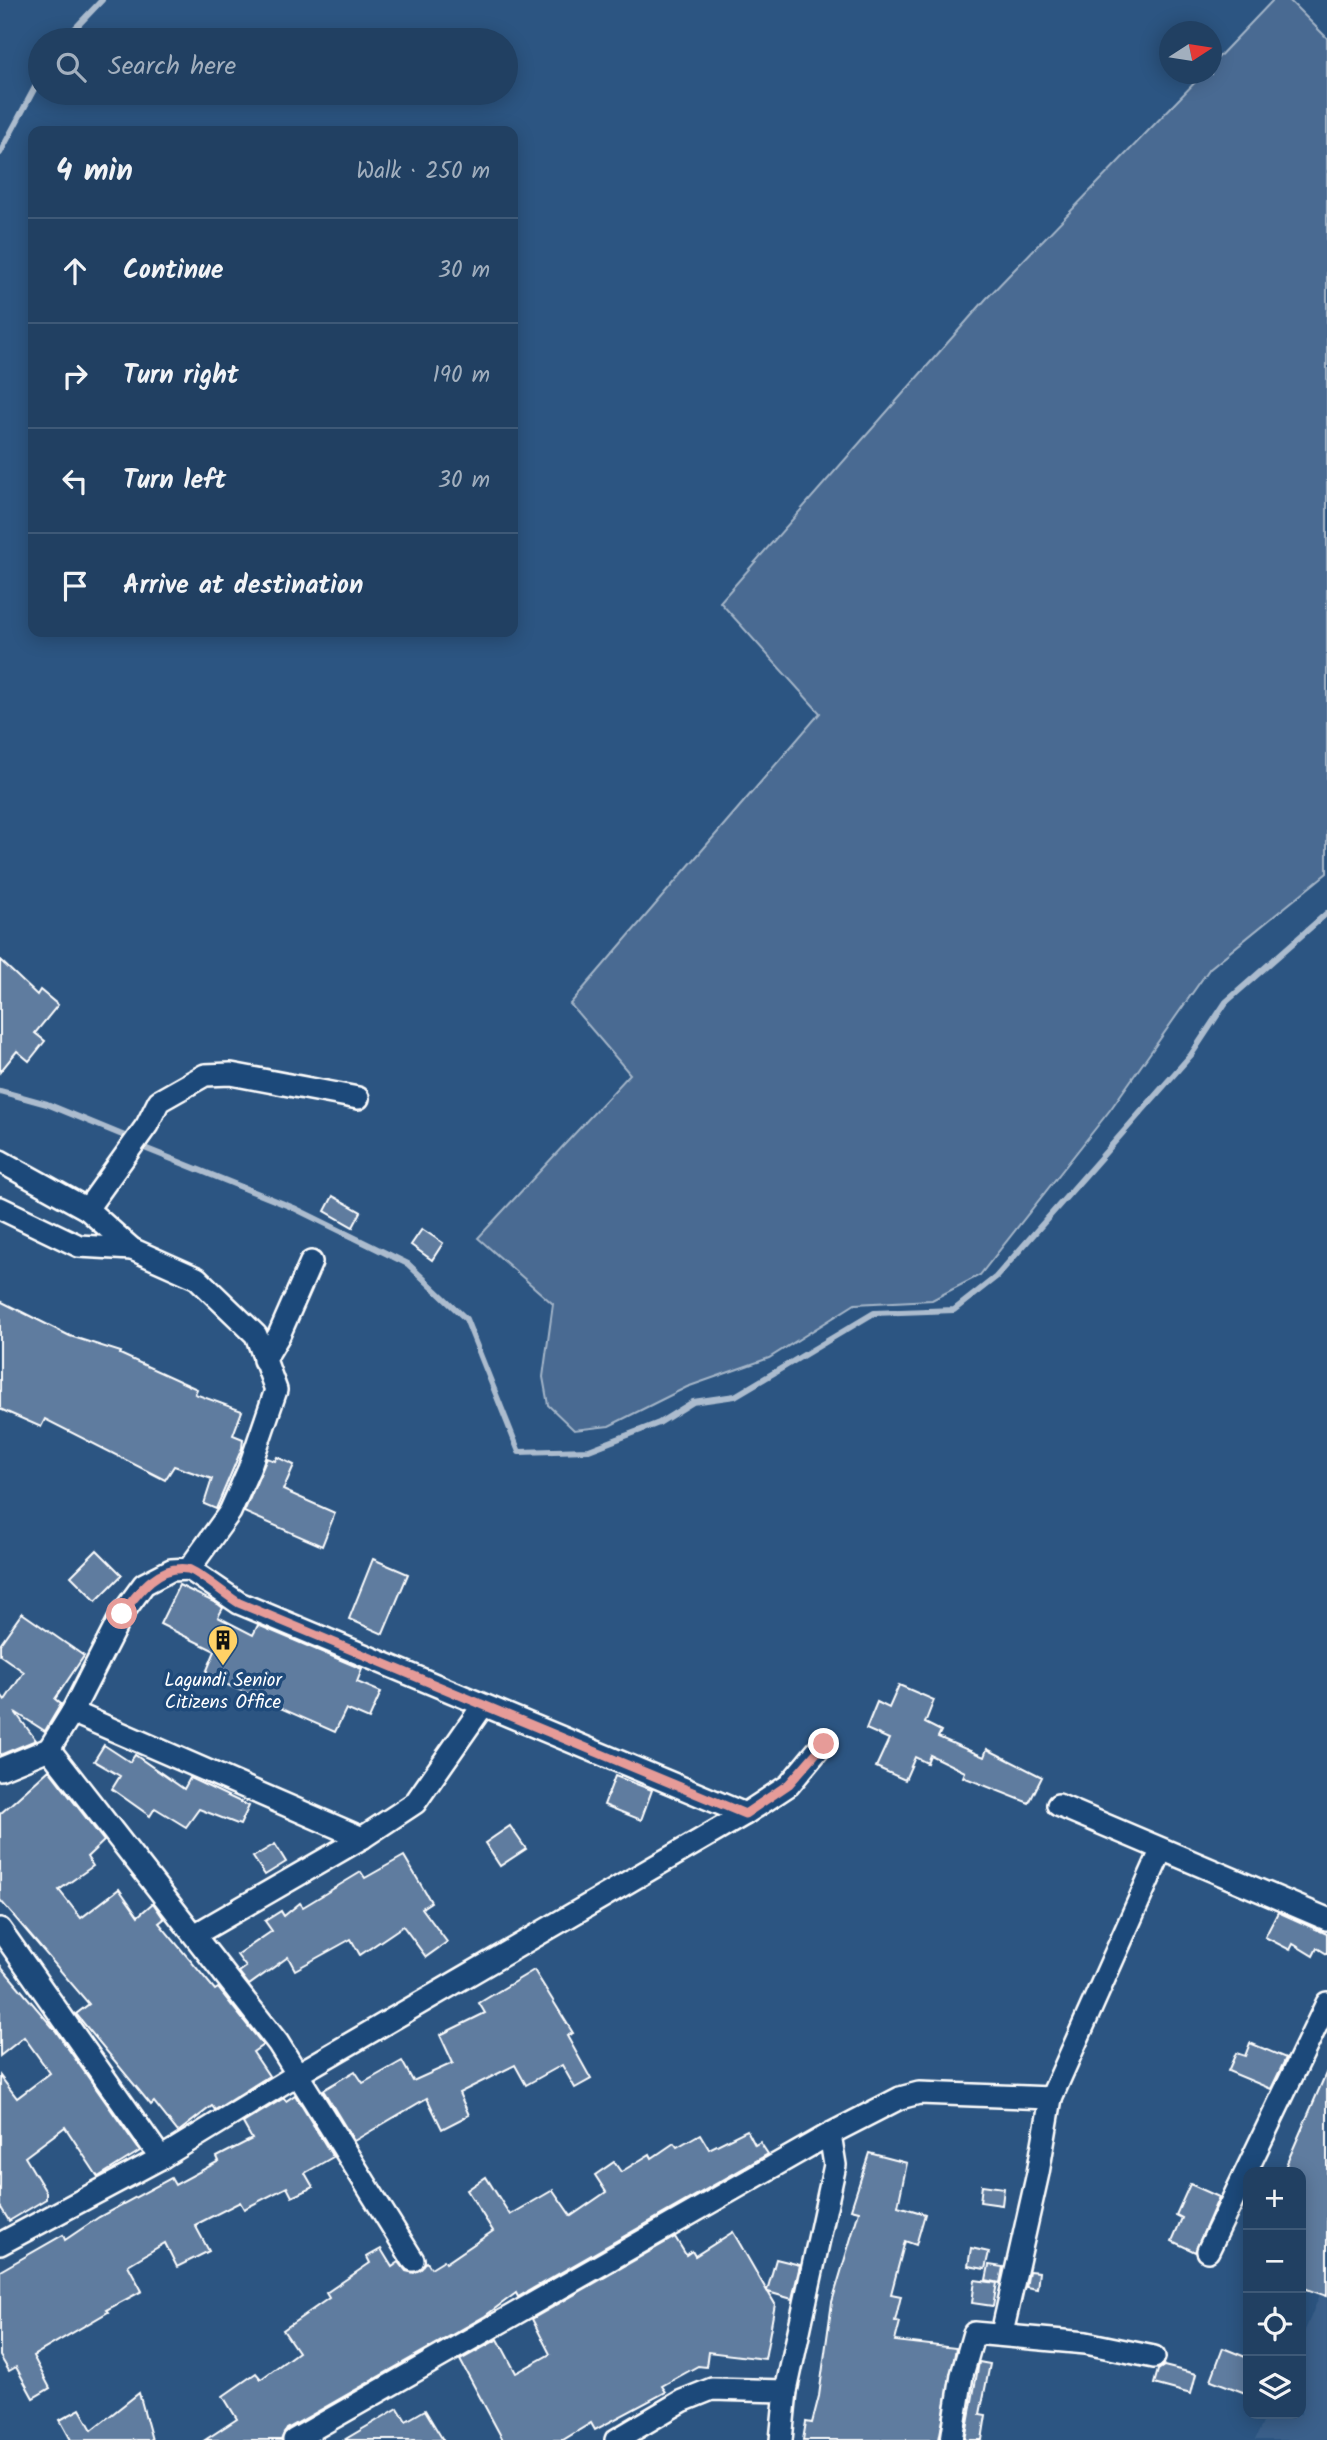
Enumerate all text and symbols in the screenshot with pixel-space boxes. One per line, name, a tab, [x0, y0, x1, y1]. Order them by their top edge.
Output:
north arrow	[1159, 21, 1222, 84]
search box	[28, 28, 518, 105]
text: Search here	[108, 46, 236, 88]
icon: search	[52, 48, 90, 86]
text: 4 min	[56, 148, 133, 196]
text: Walk · 250 m	[356, 154, 490, 190]
text: Continue	[123, 250, 224, 292]
icon: ahead	[56, 252, 94, 290]
text: 30 m	[438, 253, 490, 289]
text: Turn right	[123, 355, 239, 397]
icon: right	[56, 357, 94, 395]
text: 190 m	[433, 358, 490, 394]
text: Turn left	[123, 460, 226, 502]
icon: left	[56, 462, 94, 500]
text: 30 m	[438, 463, 490, 499]
text: Arrive at destination	[123, 565, 363, 607]
icon: arrive	[56, 567, 94, 605]
route start	[106, 1598, 137, 1629]
building icon: Lagundi Senior Citizens Office	[206, 1623, 240, 1667]
place label: Lagundi Senior Citizens Office	[164, 1666, 283, 1718]
route end	[808, 1728, 839, 1759]
map controls	[1243, 2167, 1306, 2419]
button: +	[1243, 2167, 1306, 2230]
button: −	[1243, 2230, 1306, 2293]
button: locate	[1243, 2293, 1306, 2356]
button: layers	[1243, 2356, 1306, 2419]

